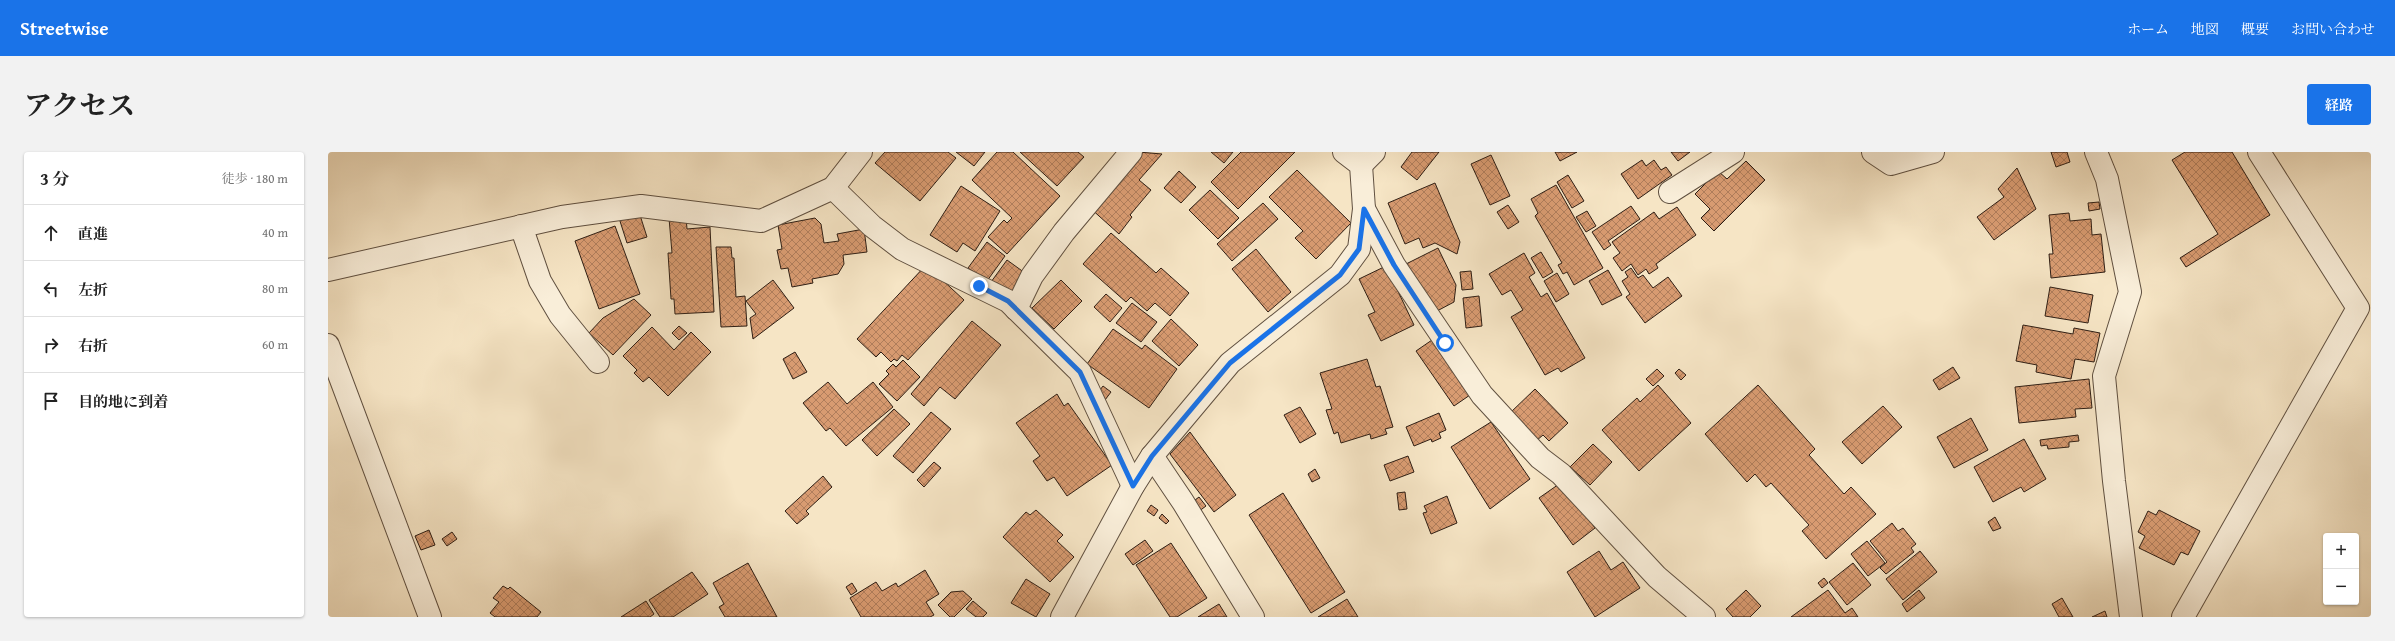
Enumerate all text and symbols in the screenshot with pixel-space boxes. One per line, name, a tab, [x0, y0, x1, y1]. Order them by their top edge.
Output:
text: Streetwise	[20, 14, 109, 42]
text: ホーム	[2127, 19, 2169, 39]
text: 地図	[2191, 19, 2219, 39]
text: 概要	[2241, 19, 2269, 39]
text: お問い合わせ	[2291, 19, 2375, 39]
text: アクセス	[24, 84, 135, 125]
button: 経路	[2307, 84, 2371, 125]
text: 3 分	[40, 166, 70, 191]
text: 徒歩 · 180 m	[222, 169, 288, 188]
icon: ahead	[40, 222, 62, 244]
text: 直進	[78, 223, 108, 244]
text: 40 m	[262, 223, 288, 242]
route end	[970, 277, 988, 295]
icon: left	[40, 278, 62, 300]
text: 左折	[78, 279, 108, 300]
text: 80 m	[262, 279, 288, 298]
icon: right	[40, 334, 62, 356]
route start	[1436, 334, 1454, 352]
text: 右折	[78, 335, 108, 356]
text: 60 m	[262, 335, 288, 354]
icon: arrive	[40, 390, 62, 412]
text: 目的地に到着	[78, 391, 168, 412]
map controls	[2323, 533, 2359, 605]
button: +	[2323, 533, 2359, 569]
button: −	[2323, 569, 2359, 605]

